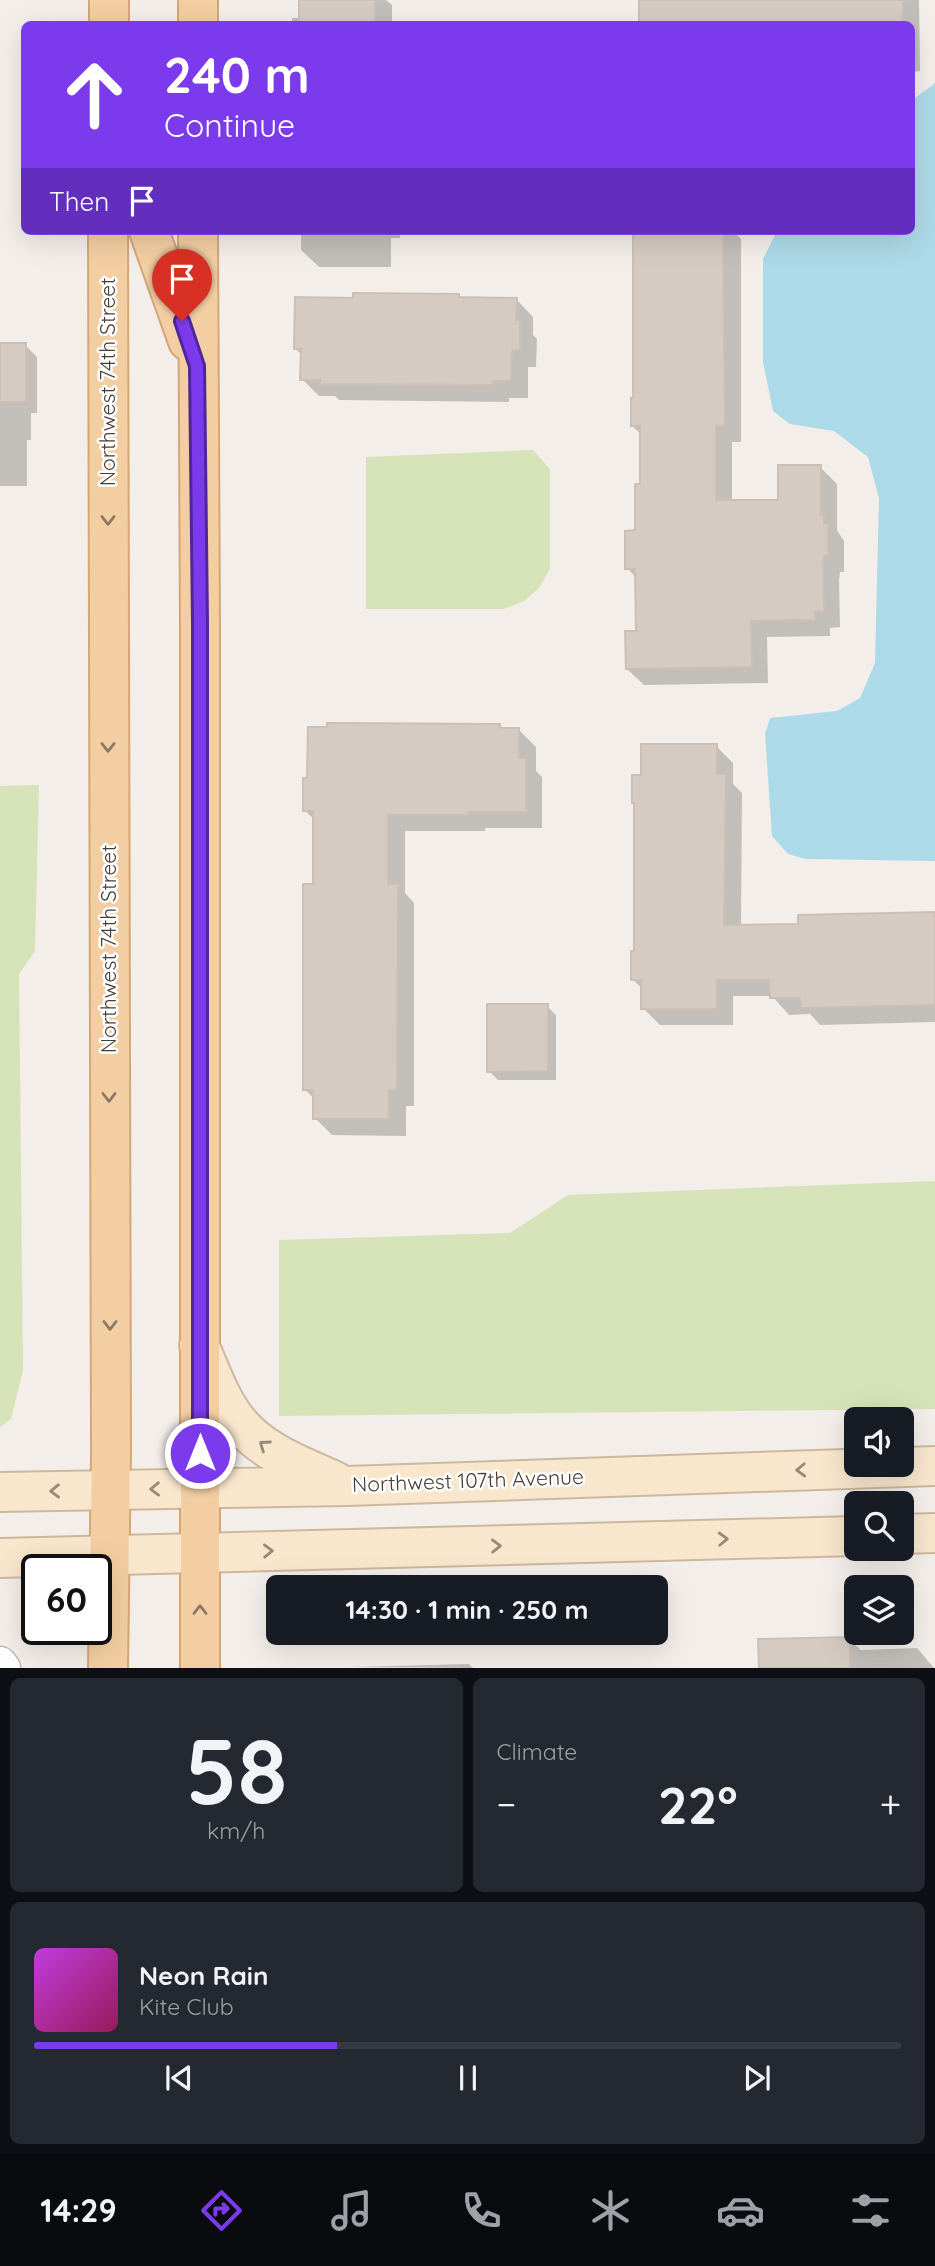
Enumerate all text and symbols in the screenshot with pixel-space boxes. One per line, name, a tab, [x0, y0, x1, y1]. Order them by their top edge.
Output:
text: 240 m	[164, 44, 310, 105]
icon: ahead	[49, 49, 140, 140]
text: Continue	[164, 105, 295, 145]
icon: arrive	[123, 182, 161, 220]
text: Then	[49, 185, 109, 218]
pin	[152, 249, 212, 321]
icon: arrive	[163, 260, 201, 298]
street label: Northwest 74th Street	[94, 278, 120, 486]
one-way arrow	[100, 515, 116, 525]
one-way arrow	[100, 742, 116, 753]
street label: Northwest 74th Street	[95, 845, 121, 1053]
one-way arrow	[101, 1092, 117, 1103]
one-way arrow	[102, 1320, 118, 1330]
map controls	[844, 1407, 914, 1645]
button: sound	[844, 1407, 914, 1477]
position arrow	[163, 1416, 237, 1490]
one-way arrow	[259, 1441, 272, 1453]
one-way arrow	[795, 1462, 806, 1477]
street label: Northwest 107th Avenue	[352, 1463, 584, 1497]
one-way arrow	[149, 1481, 160, 1497]
one-way arrow	[49, 1483, 60, 1498]
button: search	[844, 1491, 914, 1561]
one-way arrow	[718, 1532, 729, 1547]
one-way arrow	[490, 1538, 501, 1553]
one-way arrow	[263, 1543, 274, 1559]
speed limit sign: 60	[21, 1554, 112, 1645]
button: layers	[844, 1575, 914, 1645]
text: 14:30 · 1 min · 250 m	[345, 1593, 589, 1626]
one-way arrow	[192, 1604, 208, 1615]
text: 58	[185, 1713, 287, 1827]
text: Climate	[497, 1737, 577, 1766]
text: 22°	[658, 1772, 738, 1837]
text: −	[497, 1780, 516, 1828]
text: +	[880, 1780, 901, 1828]
text: km/h	[207, 1816, 265, 1845]
text: Neon Rain	[139, 1959, 268, 1992]
text: Kite Club	[139, 1992, 234, 2021]
icon: previous	[160, 2059, 198, 2097]
icon: pause	[449, 2059, 487, 2097]
icon: next	[738, 2059, 776, 2097]
icon: directions	[197, 2186, 246, 2235]
icon: music	[327, 2186, 376, 2235]
icon: phone	[457, 2186, 506, 2235]
icon: climate	[586, 2186, 635, 2235]
icon: car	[716, 2186, 765, 2235]
icon: filters	[846, 2186, 895, 2235]
text: 14:29	[40, 2190, 117, 2230]

